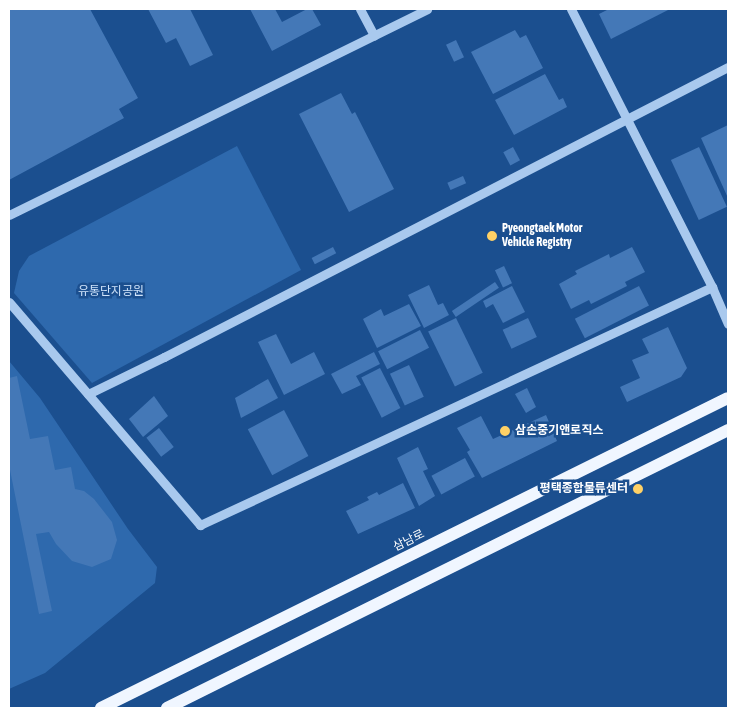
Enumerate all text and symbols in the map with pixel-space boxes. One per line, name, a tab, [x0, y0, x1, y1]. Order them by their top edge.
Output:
place label: Pyeongtaek Motor Vehicle Registry	[502, 222, 582, 250]
marker: Pyeongtaek Motor Vehicle Registry	[486, 230, 498, 242]
park label: 유통단지공원	[78, 285, 144, 299]
place label: 삼손중기앤로직스	[515, 424, 603, 438]
marker: 삼손중기앤로직스	[499, 425, 511, 437]
place label: 평택종합물류센터	[540, 482, 628, 496]
marker: 평택종합물류센터	[632, 483, 644, 495]
street label: 삼남로	[391, 527, 427, 555]

